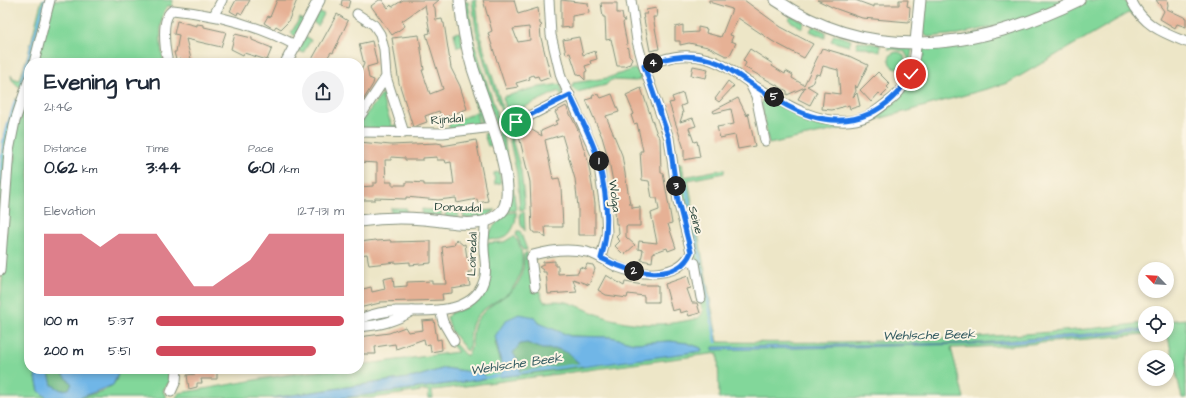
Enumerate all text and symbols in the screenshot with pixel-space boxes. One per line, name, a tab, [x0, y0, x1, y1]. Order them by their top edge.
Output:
pin: 4	[643, 53, 663, 73]
text: 4	[649, 55, 657, 70]
pin	[894, 57, 928, 91]
icon: check	[900, 63, 922, 85]
text: Evening run	[44, 67, 160, 98]
button: share	[302, 71, 344, 113]
pin: 5	[764, 87, 784, 107]
text: 5	[770, 89, 778, 104]
text: 21:46	[44, 98, 72, 116]
pin	[499, 105, 533, 139]
street label: Rijndal	[430, 110, 464, 129]
icon: arrive	[505, 111, 527, 133]
text: Distance	[44, 141, 87, 156]
text: Time	[146, 141, 169, 156]
text: Pace	[248, 141, 274, 156]
pin: 1	[589, 151, 609, 171]
text: 1	[598, 153, 600, 168]
text: 0.62	[44, 156, 78, 180]
text: 3:44	[146, 156, 181, 180]
text: 6:01	[248, 156, 274, 180]
text: km	[78, 162, 97, 177]
text: /km	[274, 162, 299, 177]
pin: 3	[666, 176, 686, 196]
text: 3	[673, 178, 679, 193]
street label: Wolga	[603, 179, 625, 213]
street label: Donaudal	[434, 198, 482, 217]
text: Elevation	[44, 202, 95, 220]
text: 127–131 m	[298, 202, 344, 220]
street label: Seine	[684, 204, 708, 237]
street label: Loiredal	[463, 232, 482, 276]
pin: 2	[624, 261, 644, 281]
north arrow	[1138, 262, 1174, 298]
map controls	[1138, 262, 1174, 386]
text: 2	[631, 263, 637, 278]
button: locate	[1138, 306, 1174, 342]
text: 100 m	[44, 312, 77, 330]
text: 5:37	[108, 312, 134, 330]
water label: Wehlsche Beek	[883, 325, 976, 345]
text: 200 m	[44, 342, 83, 360]
text: 5:51	[108, 342, 130, 360]
water label: Wehlsche Beek	[469, 349, 564, 379]
button: layers	[1138, 350, 1174, 386]

